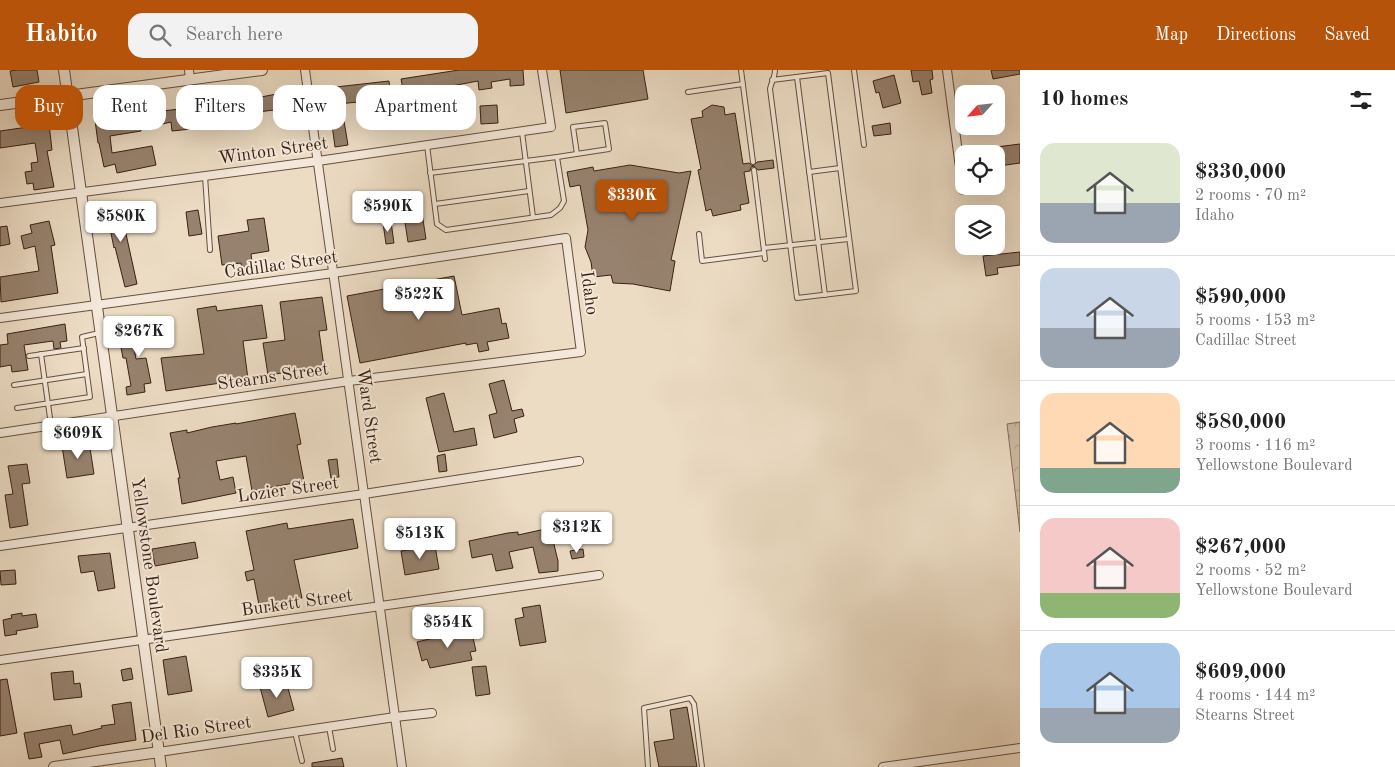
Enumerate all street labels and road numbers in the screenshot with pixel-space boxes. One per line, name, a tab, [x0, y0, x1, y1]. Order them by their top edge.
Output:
street label: Winton Street	[217, 134, 329, 168]
street label: Cadillac Street	[223, 248, 339, 282]
street label: Idaho	[577, 270, 601, 316]
street label: Stearns Street	[216, 360, 330, 394]
street label: Ward Street	[353, 367, 385, 465]
street label: Lozier Street	[236, 474, 340, 506]
street label: Yellowstone Boulevard	[128, 476, 170, 654]
street label: Burkett Street	[240, 586, 354, 620]
street label: Del Rio Street	[139, 713, 253, 747]

